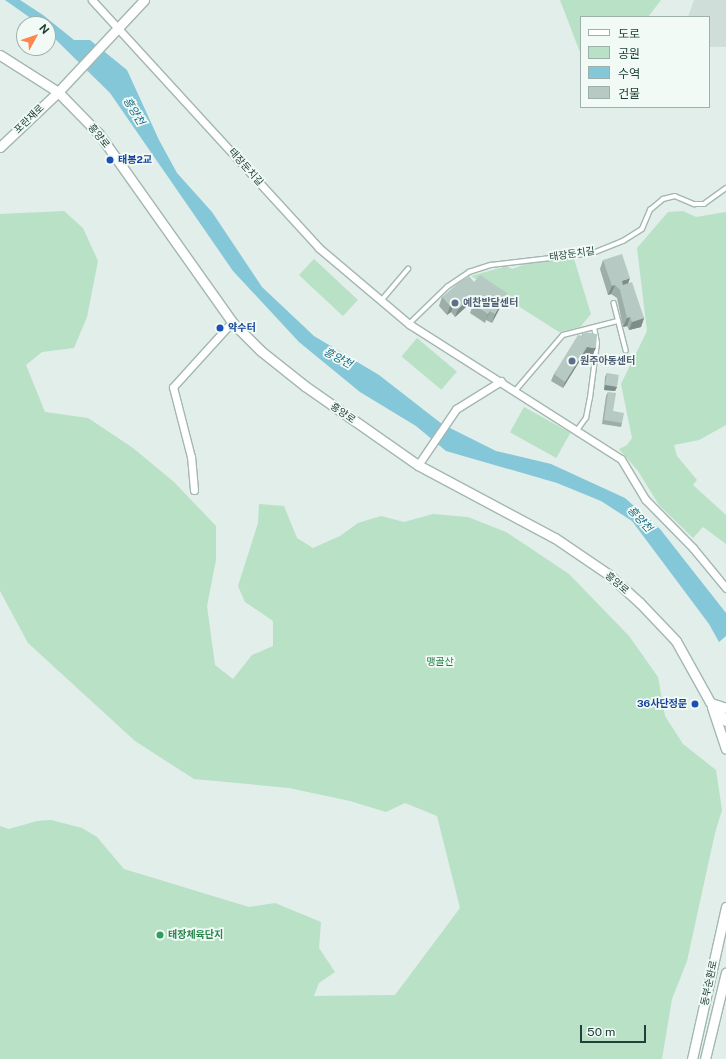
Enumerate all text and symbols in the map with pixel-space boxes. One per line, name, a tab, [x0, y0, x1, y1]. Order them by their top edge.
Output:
north arrow	[16, 16, 56, 56]
legend	[580, 16, 710, 108]
text: N	[37, 22, 52, 36]
text: 도로	[618, 27, 640, 41]
text: 공원	[618, 47, 640, 61]
text: 수역	[618, 67, 640, 81]
text: 건물	[618, 87, 640, 101]
water label: 흥양천	[121, 95, 147, 127]
street label: 포란재로	[12, 102, 46, 136]
street label: 흥양로	[86, 121, 112, 151]
street label: 태장둔치길	[226, 146, 266, 188]
place label: 태봉2교	[118, 154, 152, 166]
marker: 태봉2교	[105, 155, 115, 165]
street label: 태장둔치길	[548, 245, 596, 263]
place label: 예찬발달센터	[463, 297, 518, 309]
marker: 예찬발달센터	[450, 298, 460, 308]
place label: 약수터	[228, 322, 256, 334]
marker: 약수터	[215, 323, 225, 333]
water label: 흥양천	[321, 345, 355, 371]
place label: 원주아동센터	[580, 355, 635, 367]
marker: 원주아동센터	[567, 356, 577, 366]
street label: 흥양로	[328, 400, 358, 426]
water label: 흥양천	[625, 503, 655, 535]
street label: 흥양로	[603, 569, 631, 597]
park label: 맹골산	[426, 656, 454, 668]
place label: 36사단정문	[637, 698, 687, 710]
marker: 36사단정문	[690, 699, 700, 709]
place label: 태장체육단지	[168, 929, 223, 941]
marker: 태장체육단지	[155, 930, 165, 940]
street label: 동부순환로	[698, 959, 720, 1007]
scale bar	[582, 1017, 648, 1043]
text: 50 m	[587, 1025, 615, 1039]

